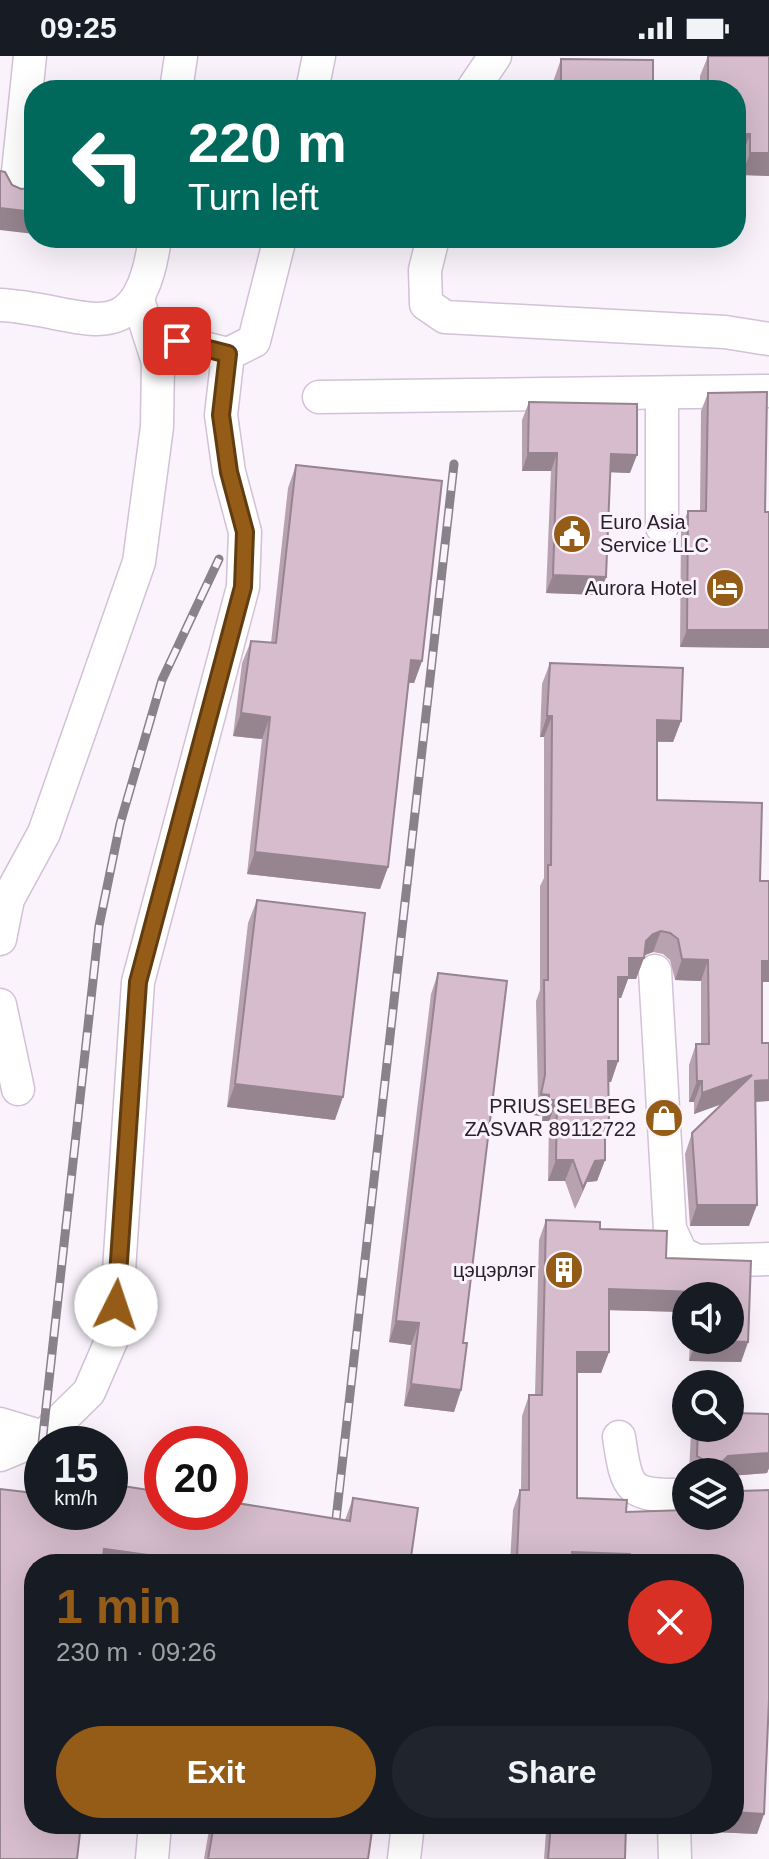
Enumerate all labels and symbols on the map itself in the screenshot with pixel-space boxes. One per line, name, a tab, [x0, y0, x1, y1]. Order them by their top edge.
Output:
pin	[143, 307, 211, 375]
place label: Euro Asia Service LLC	[600, 511, 709, 556]
public building icon: Euro Asia Service LLC	[551, 513, 593, 555]
hotel icon: Aurora Hotel	[704, 567, 746, 609]
place label: Aurora Hotel	[585, 577, 697, 599]
place label: PRIUS SELBEG ZASVAR 89112722	[464, 1095, 636, 1140]
shop icon: PRIUS SELBEG ZASVAR 89112722	[643, 1097, 685, 1139]
building icon: цэцэрлэг	[543, 1249, 585, 1291]
place label: цэцэрлэг	[453, 1259, 536, 1281]
position arrow	[74, 1263, 158, 1347]
speed limit sign: 20	[144, 1426, 248, 1530]

